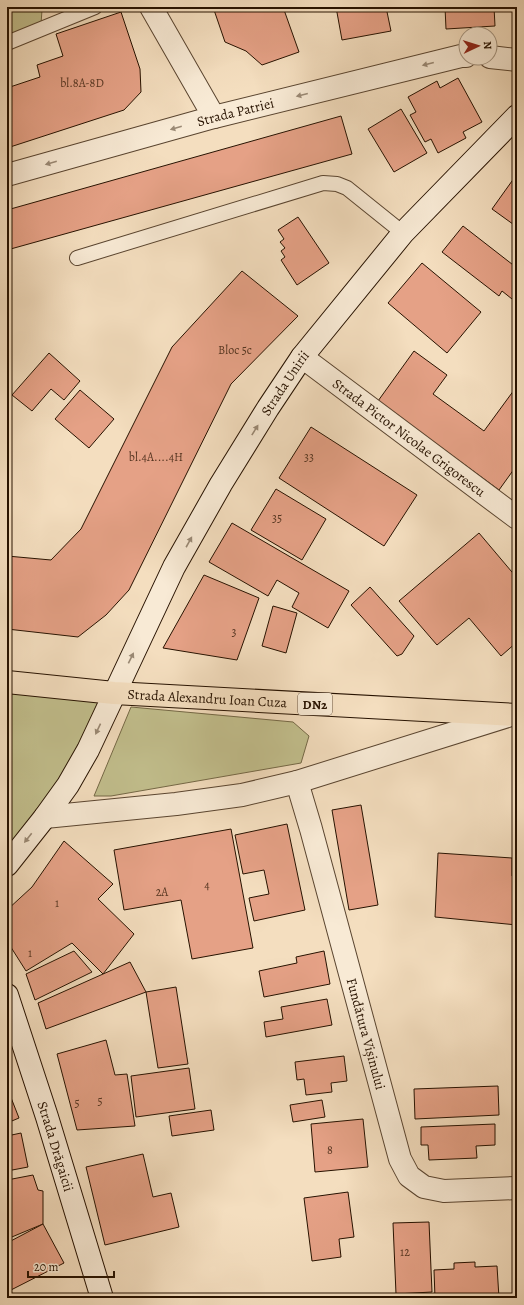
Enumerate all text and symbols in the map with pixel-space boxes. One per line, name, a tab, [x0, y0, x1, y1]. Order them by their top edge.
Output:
north arrow	[458, 26, 498, 66]
text: N	[480, 41, 495, 50]
one-way arrow	[422, 62, 434, 68]
house number: bl.8A-8D	[60, 75, 104, 91]
street label: Strada Patriei	[195, 93, 276, 131]
one-way arrow	[296, 93, 308, 99]
one-way arrow	[170, 125, 182, 131]
one-way arrow	[44, 160, 56, 166]
house number: Bloc 5c	[218, 342, 252, 358]
street label: Strada Unirii	[256, 346, 313, 419]
street label: Strada Pictor Nicolae Grigorescu	[329, 374, 490, 501]
one-way arrow	[251, 424, 258, 436]
house number: bl.4A....4H	[129, 449, 183, 465]
house number: 33	[304, 449, 314, 465]
house number: 35	[272, 510, 282, 526]
one-way arrow	[185, 536, 192, 548]
house number: 3	[232, 624, 237, 640]
one-way arrow	[128, 652, 134, 664]
street label: Strada Alexandru Ioan Cuza	[127, 684, 288, 712]
road number: DN2	[298, 693, 332, 715]
one-way arrow	[95, 723, 101, 734]
one-way arrow	[24, 833, 33, 844]
house number: 4	[204, 877, 210, 893]
house number: 2A	[156, 884, 169, 900]
house number: 1	[55, 895, 59, 911]
house number: 1	[28, 945, 32, 961]
street label: Fundătura Vișinului	[342, 976, 390, 1092]
house number: 5	[97, 1093, 103, 1109]
house number: 5	[74, 1095, 80, 1111]
street label: Strada Drăgaicii	[33, 1099, 79, 1194]
house number: 8	[327, 1142, 333, 1158]
house number: 12	[400, 1244, 410, 1260]
scale bar	[28, 1253, 114, 1279]
text: 20 m	[34, 1259, 58, 1275]

